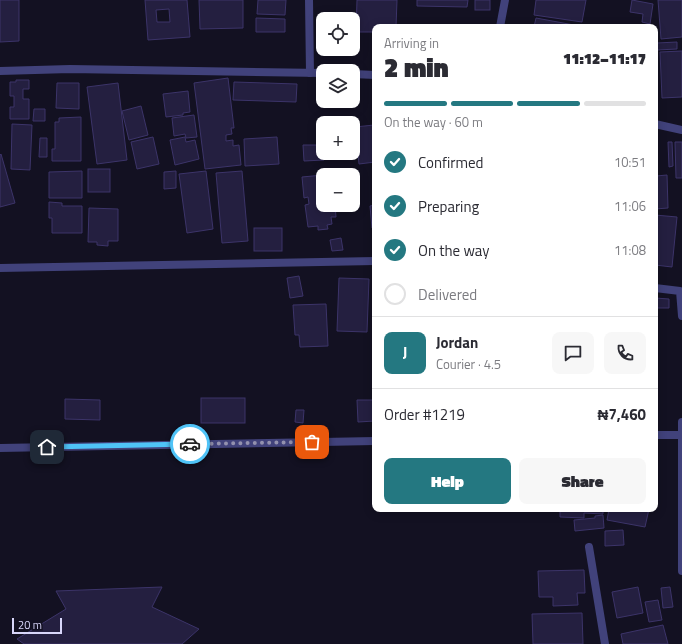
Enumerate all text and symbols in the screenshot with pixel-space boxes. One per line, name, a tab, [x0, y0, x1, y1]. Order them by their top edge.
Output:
map controls	[316, 12, 360, 212]
button: locate	[316, 12, 360, 56]
text: Arriving in	[384, 33, 439, 53]
text: 11:12–11:17	[563, 47, 646, 70]
text: 2 min	[384, 48, 449, 87]
button: layers	[316, 64, 360, 108]
text: On the way · 60 m	[384, 112, 483, 132]
button: +	[316, 116, 360, 160]
icon: check	[384, 151, 406, 173]
text: Confirmed	[418, 151, 483, 174]
text: 10:51	[614, 152, 646, 172]
button: −	[316, 168, 360, 212]
icon: check	[384, 195, 406, 217]
text: Preparing	[418, 195, 479, 218]
text: 11:06	[614, 196, 646, 216]
icon: check	[384, 239, 406, 261]
text: On the way	[418, 239, 490, 262]
text: 11:08	[614, 240, 646, 260]
text: Delivered	[418, 283, 477, 306]
text: Jordan	[436, 331, 478, 354]
button: chat	[552, 332, 594, 374]
button: phone	[604, 332, 646, 374]
text: J	[403, 341, 407, 364]
text: Courier · 4.5	[436, 354, 501, 374]
text: Order #1219	[384, 403, 465, 426]
text: ₦7,460	[598, 403, 646, 426]
courier	[170, 424, 210, 464]
pin	[295, 425, 329, 459]
pin	[30, 430, 64, 464]
icon: bag	[301, 431, 323, 453]
icon: car	[179, 433, 201, 455]
icon: home	[36, 436, 58, 458]
button: Help	[384, 458, 511, 504]
button: Share	[519, 458, 646, 504]
scale bar	[12, 616, 62, 635]
text: 20 m	[18, 617, 42, 633]

